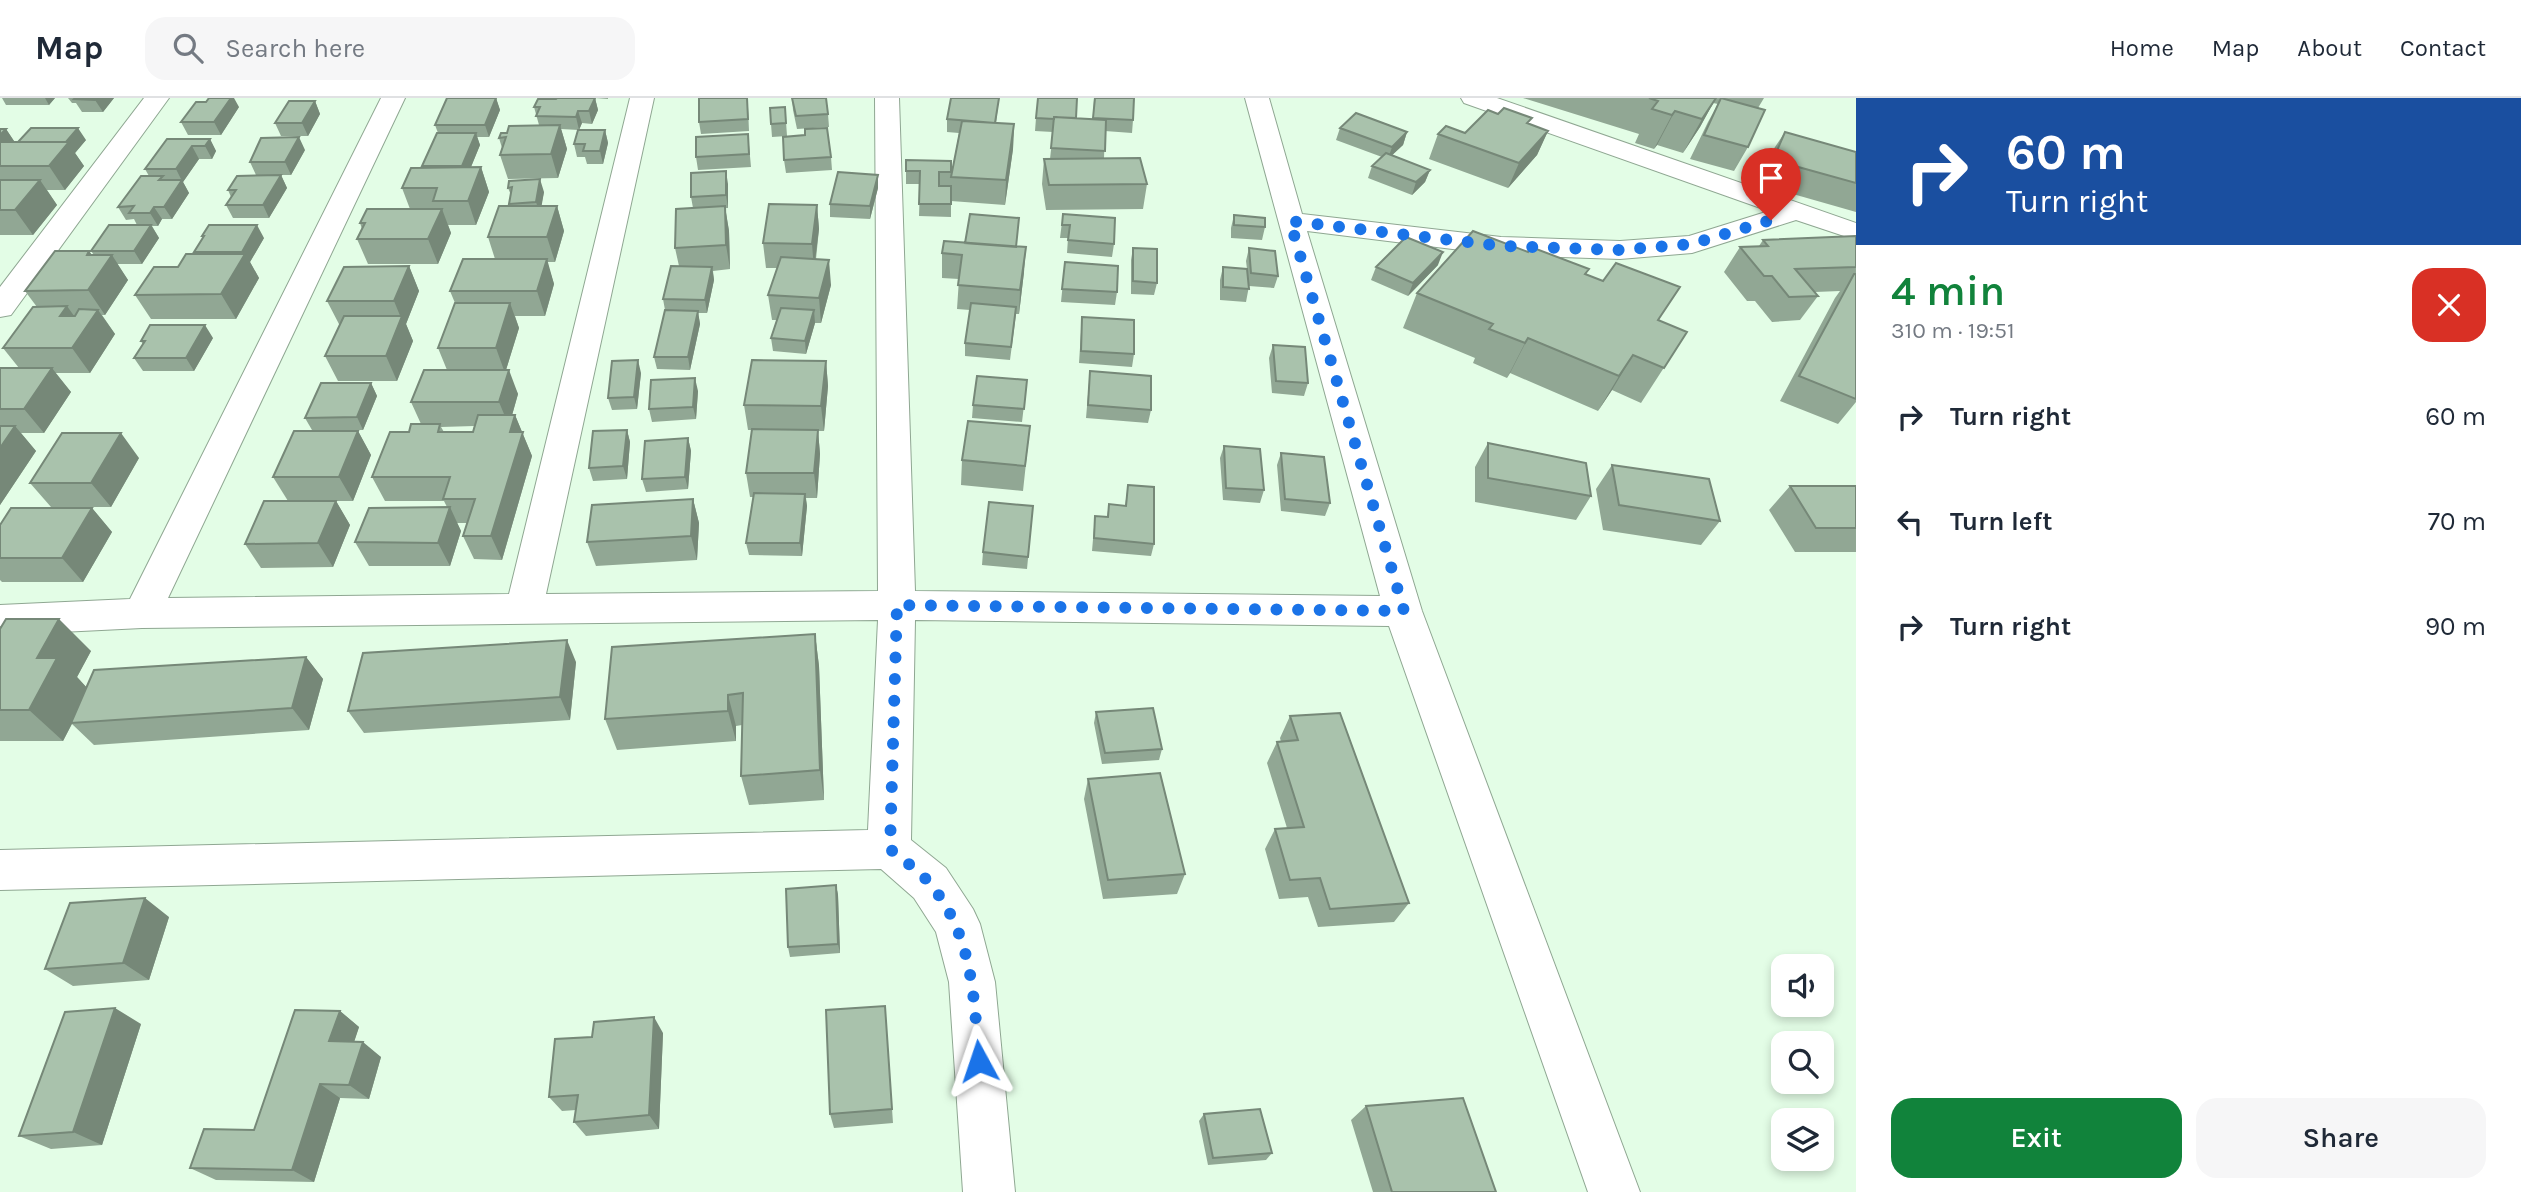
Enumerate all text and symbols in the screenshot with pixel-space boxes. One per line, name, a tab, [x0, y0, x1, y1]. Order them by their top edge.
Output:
search box	[145, 17, 635, 80]
text: Map	[35, 29, 103, 67]
icon: search	[169, 29, 207, 67]
text: Search here	[225, 33, 365, 64]
text: Home	[2110, 34, 2174, 62]
text: Map	[2212, 34, 2259, 62]
text: About	[2297, 34, 2362, 62]
text: Contact	[2400, 34, 2486, 62]
text: 60 m	[2006, 124, 2126, 181]
icon: right	[1891, 126, 1982, 217]
pin	[1741, 148, 1801, 220]
icon: arrive	[1752, 159, 1790, 197]
text: Turn right	[2006, 183, 2148, 220]
text: 4 min	[1891, 266, 2005, 316]
button: close	[2412, 268, 2486, 342]
text: 310 m · 19:51	[1891, 317, 2015, 344]
icon: right	[1891, 398, 1929, 436]
text: Turn right	[1950, 401, 2071, 432]
text: 60 m	[2425, 401, 2486, 432]
icon: left	[1891, 503, 1929, 541]
text: Turn left	[1950, 506, 2052, 537]
text: 70 m	[2428, 506, 2486, 537]
icon: right	[1891, 608, 1929, 646]
text: Turn right	[1950, 611, 2071, 642]
text: 90 m	[2425, 611, 2486, 642]
map controls	[1771, 954, 1834, 1171]
button: sound	[1771, 954, 1834, 1017]
position arrow	[942, 1024, 1016, 1098]
button: search	[1771, 1031, 1834, 1094]
button: Exit	[1891, 1098, 2182, 1178]
button: Share	[2196, 1098, 2486, 1178]
button: layers	[1771, 1108, 1834, 1171]

